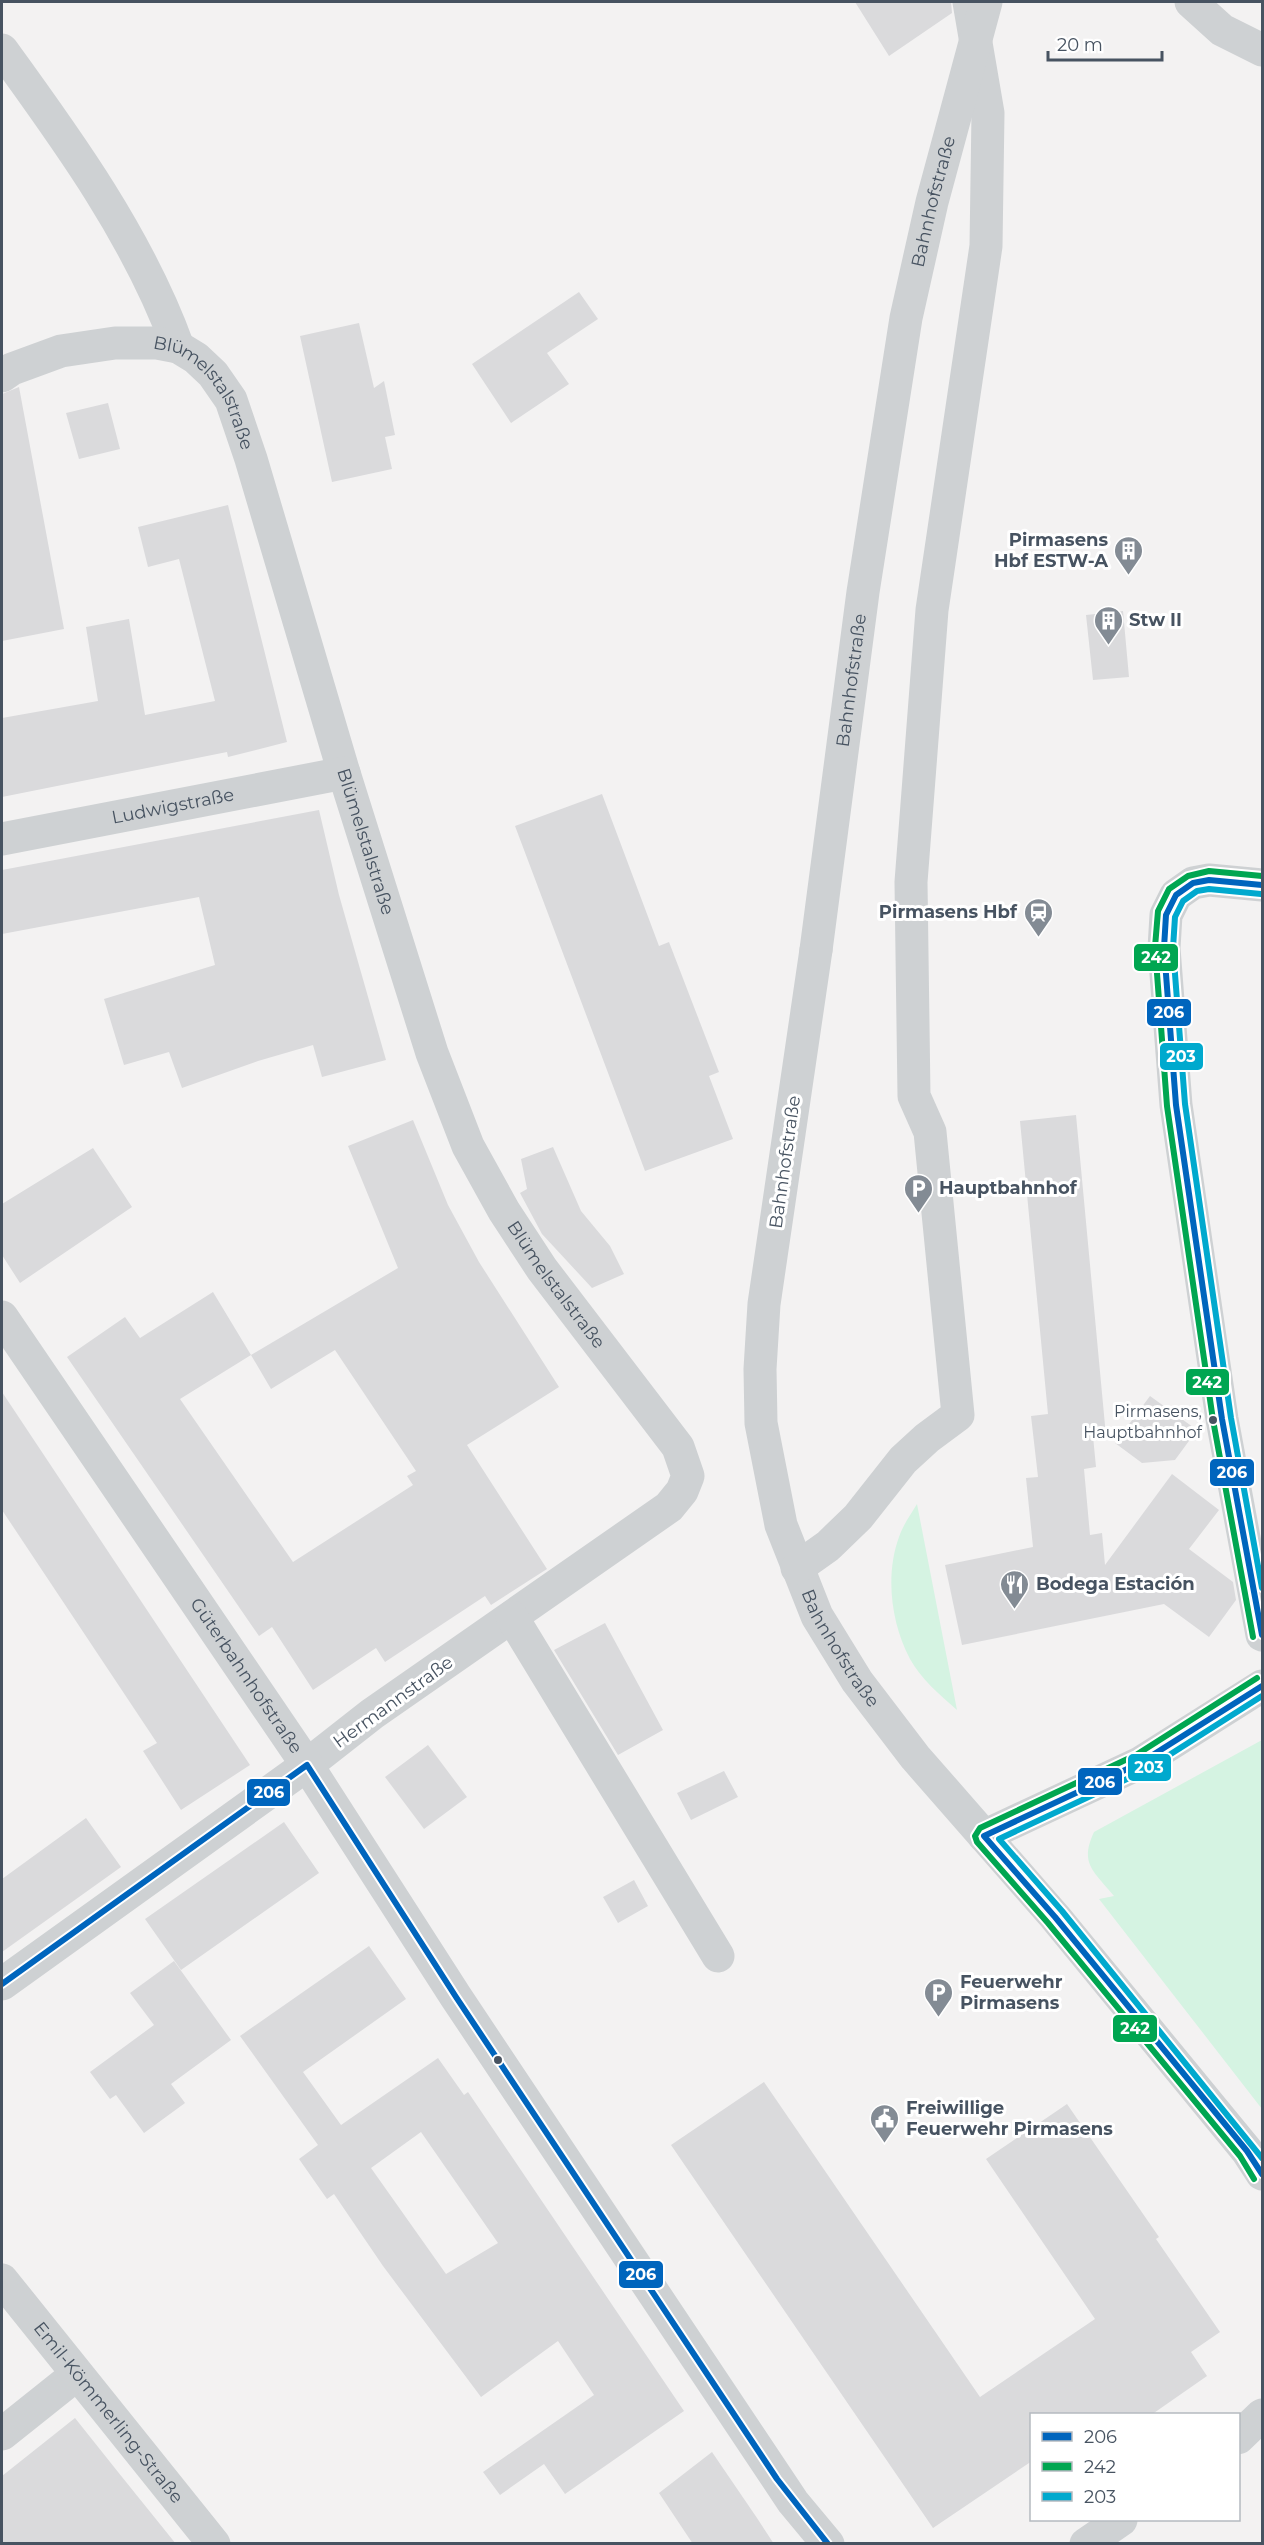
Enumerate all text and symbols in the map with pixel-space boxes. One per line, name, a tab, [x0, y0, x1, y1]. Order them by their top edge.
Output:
scale bar	[1048, 24, 1162, 62]
text: 20 m	[1057, 34, 1103, 56]
street label: Bahnhofstraße	[907, 134, 960, 269]
street label: Blümelstalstraße	[152, 332, 258, 453]
place label: Pirmasens Hbf ESTW-A	[994, 529, 1108, 572]
building icon: Pirmasens Hbf ESTW-A	[1113, 534, 1145, 576]
building icon: Stw II	[1092, 604, 1124, 646]
place label: Stw II	[1129, 609, 1182, 631]
street label: Bahnhofstraße	[832, 612, 871, 748]
street label: Blümelstalstraße	[332, 765, 399, 918]
street label: Ludwigstraße	[110, 783, 236, 829]
station icon: Pirmasens Hbf	[1022, 896, 1054, 938]
place label: Pirmasens Hbf	[879, 901, 1018, 923]
line badge: 242	[1133, 943, 1179, 972]
text: 242	[1141, 948, 1171, 967]
line badge: 206	[1146, 998, 1192, 1027]
text: 206	[1154, 1003, 1184, 1022]
line badge: 203	[1159, 1042, 1204, 1071]
text: 203	[1166, 1047, 1196, 1066]
street label: Bahnhofstraße	[765, 1094, 805, 1230]
parking icon: Hauptbahnhof	[902, 1172, 934, 1214]
place label: Hauptbahnhof	[939, 1177, 1078, 1199]
street label: Blümelstalstraße	[502, 1217, 610, 1353]
line badge: 242	[1185, 1368, 1230, 1396]
text: 242	[1192, 1373, 1222, 1392]
place label: Pirmasens, Hauptbahnhof	[1083, 1402, 1203, 1442]
marker: Pirmasens, Hauptbahnhof	[1207, 1414, 1219, 1426]
line badge: 206	[1209, 1458, 1255, 1487]
text: 206	[1217, 1463, 1247, 1482]
restaurant icon: Bodega Estación	[999, 1568, 1031, 1610]
place label: Bodega Estación	[1036, 1573, 1195, 1595]
street label: Bahnhofstraße	[797, 1586, 884, 1712]
street label: Güterbahnhofstraße	[185, 1594, 307, 1758]
street label: Hermannstraße	[329, 1651, 457, 1753]
line badge: 203	[1127, 1753, 1172, 1782]
text: 203	[1134, 1758, 1164, 1777]
line badge: 206	[1077, 1767, 1123, 1796]
text: 206	[1085, 1773, 1115, 1792]
line badge: 206	[246, 1778, 291, 1807]
text: 206	[254, 1783, 284, 1802]
place label: Feuerwehr Pirmasens	[960, 1971, 1063, 2014]
parking icon: Feuerwehr Pirmasens	[923, 1976, 955, 2018]
line badge: 242	[1112, 2014, 1158, 2043]
text: 242	[1120, 2019, 1150, 2038]
unlabelled marker	[492, 2054, 504, 2066]
place label: Freiwillige Feuerwehr Pirmasens	[906, 2097, 1113, 2140]
public building icon: Freiwillige Feuerwehr Pirmasens	[869, 2102, 901, 2144]
line badge: 206	[618, 2260, 664, 2289]
text: 206	[626, 2265, 656, 2284]
street label: Emil-Kömmerling-Straße	[29, 2317, 188, 2508]
legend	[1030, 2413, 1240, 2521]
text: 206	[1084, 2426, 1117, 2448]
text: 242	[1084, 2456, 1116, 2478]
text: 203	[1084, 2486, 1116, 2508]

